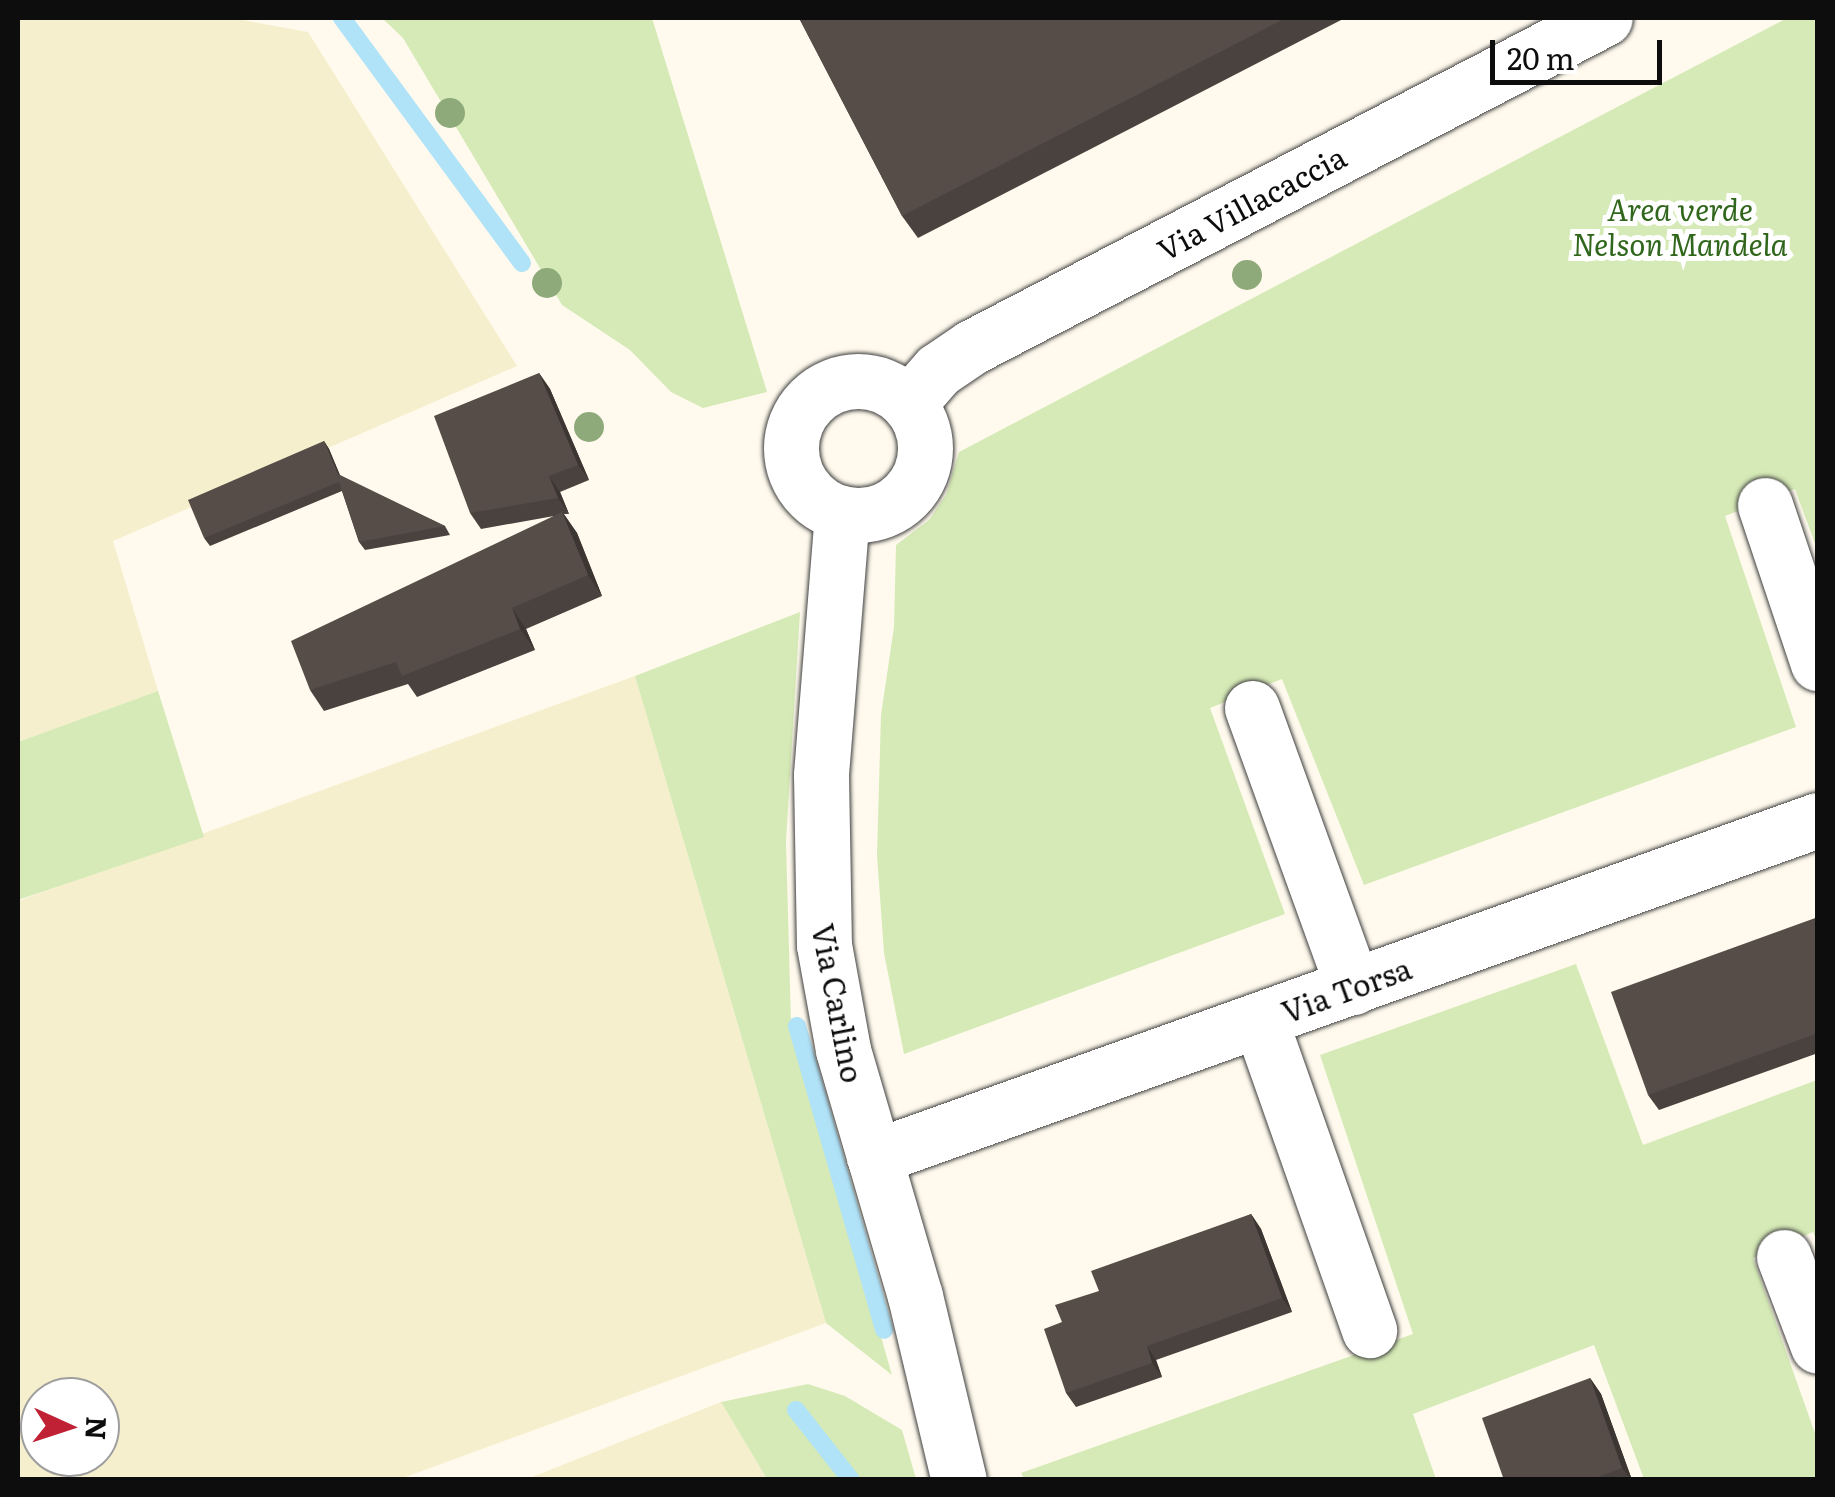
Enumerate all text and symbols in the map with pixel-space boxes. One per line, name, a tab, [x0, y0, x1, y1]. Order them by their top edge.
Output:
scale bar	[1495, 20, 1668, 82]
text: 20 m	[1507, 35, 1575, 79]
street label: Via Villacaccia	[1150, 137, 1352, 267]
park label: Area verde Nelson Mandela	[1572, 190, 1788, 260]
street label: Via Carlino	[806, 920, 872, 1086]
street label: Via Torsa	[1276, 949, 1416, 1029]
north arrow	[20, 1377, 120, 1477]
text: N	[76, 1416, 120, 1441]

